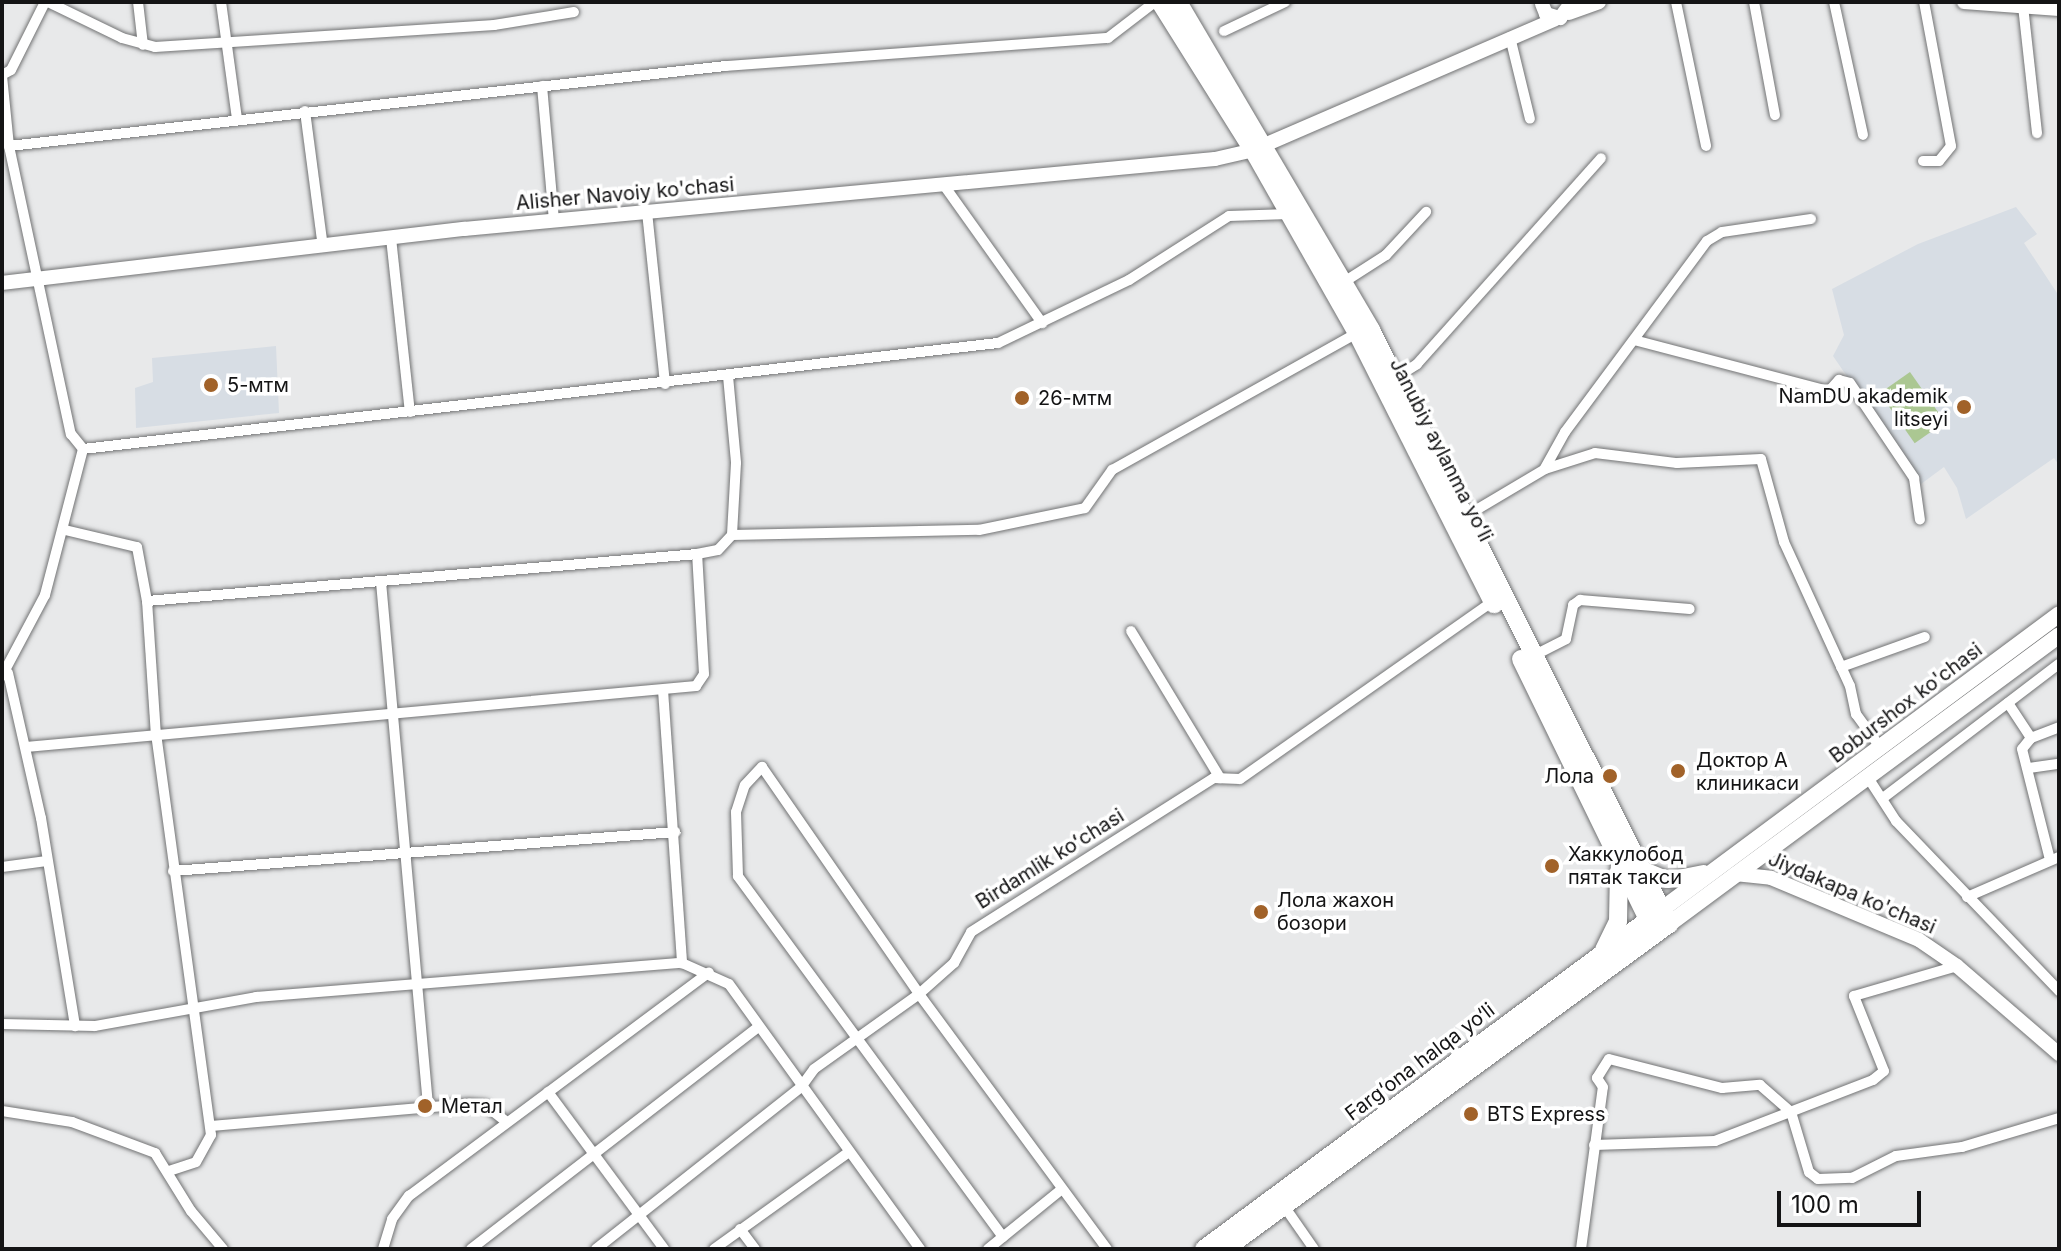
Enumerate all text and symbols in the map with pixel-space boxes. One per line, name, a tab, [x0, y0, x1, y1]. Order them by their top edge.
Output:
street label: Alisher Navoiy ko'chasi	[515, 172, 735, 216]
street label: Janubiy aylanma yoʻli	[1384, 354, 1498, 546]
place label: 5-мтм	[227, 373, 289, 397]
marker: 5-мтм	[202, 376, 220, 394]
place label: NamDU akademik litseyi	[1779, 384, 1948, 431]
place label: 26-мтм	[1038, 386, 1112, 410]
marker: 26-мтм	[1013, 389, 1031, 407]
marker: NamDU akademik litseyi	[1955, 398, 1973, 416]
street label: Boburshox ko'chasi	[1825, 638, 1987, 768]
place label: Доктор А клиникаси	[1696, 748, 1799, 795]
marker: Доктор А клиникаси	[1667, 760, 1689, 782]
place label: Лола	[1544, 764, 1594, 788]
marker: Лола	[1601, 767, 1619, 785]
street label: Birdamlik koʻchasi	[971, 804, 1129, 914]
place label: Хаккулобод пятак такси	[1568, 842, 1684, 889]
street label: Jiydakapa ko'chasi	[1765, 847, 1939, 939]
marker: Хаккулобод пятак такси	[1543, 857, 1561, 875]
place label: Лола жахон бозори	[1277, 888, 1394, 935]
marker: Лола жахон бозори	[1252, 903, 1270, 921]
street label: Farg‘ona halqa yo‘li	[1341, 998, 1499, 1126]
place label: Метал	[441, 1094, 503, 1118]
marker: Метал	[416, 1097, 434, 1115]
place label: BTS Express	[1487, 1102, 1605, 1126]
marker: BTS Express	[1462, 1105, 1480, 1123]
scale bar	[1781, 1175, 1925, 1225]
text: 100 m	[1791, 1190, 1859, 1219]

